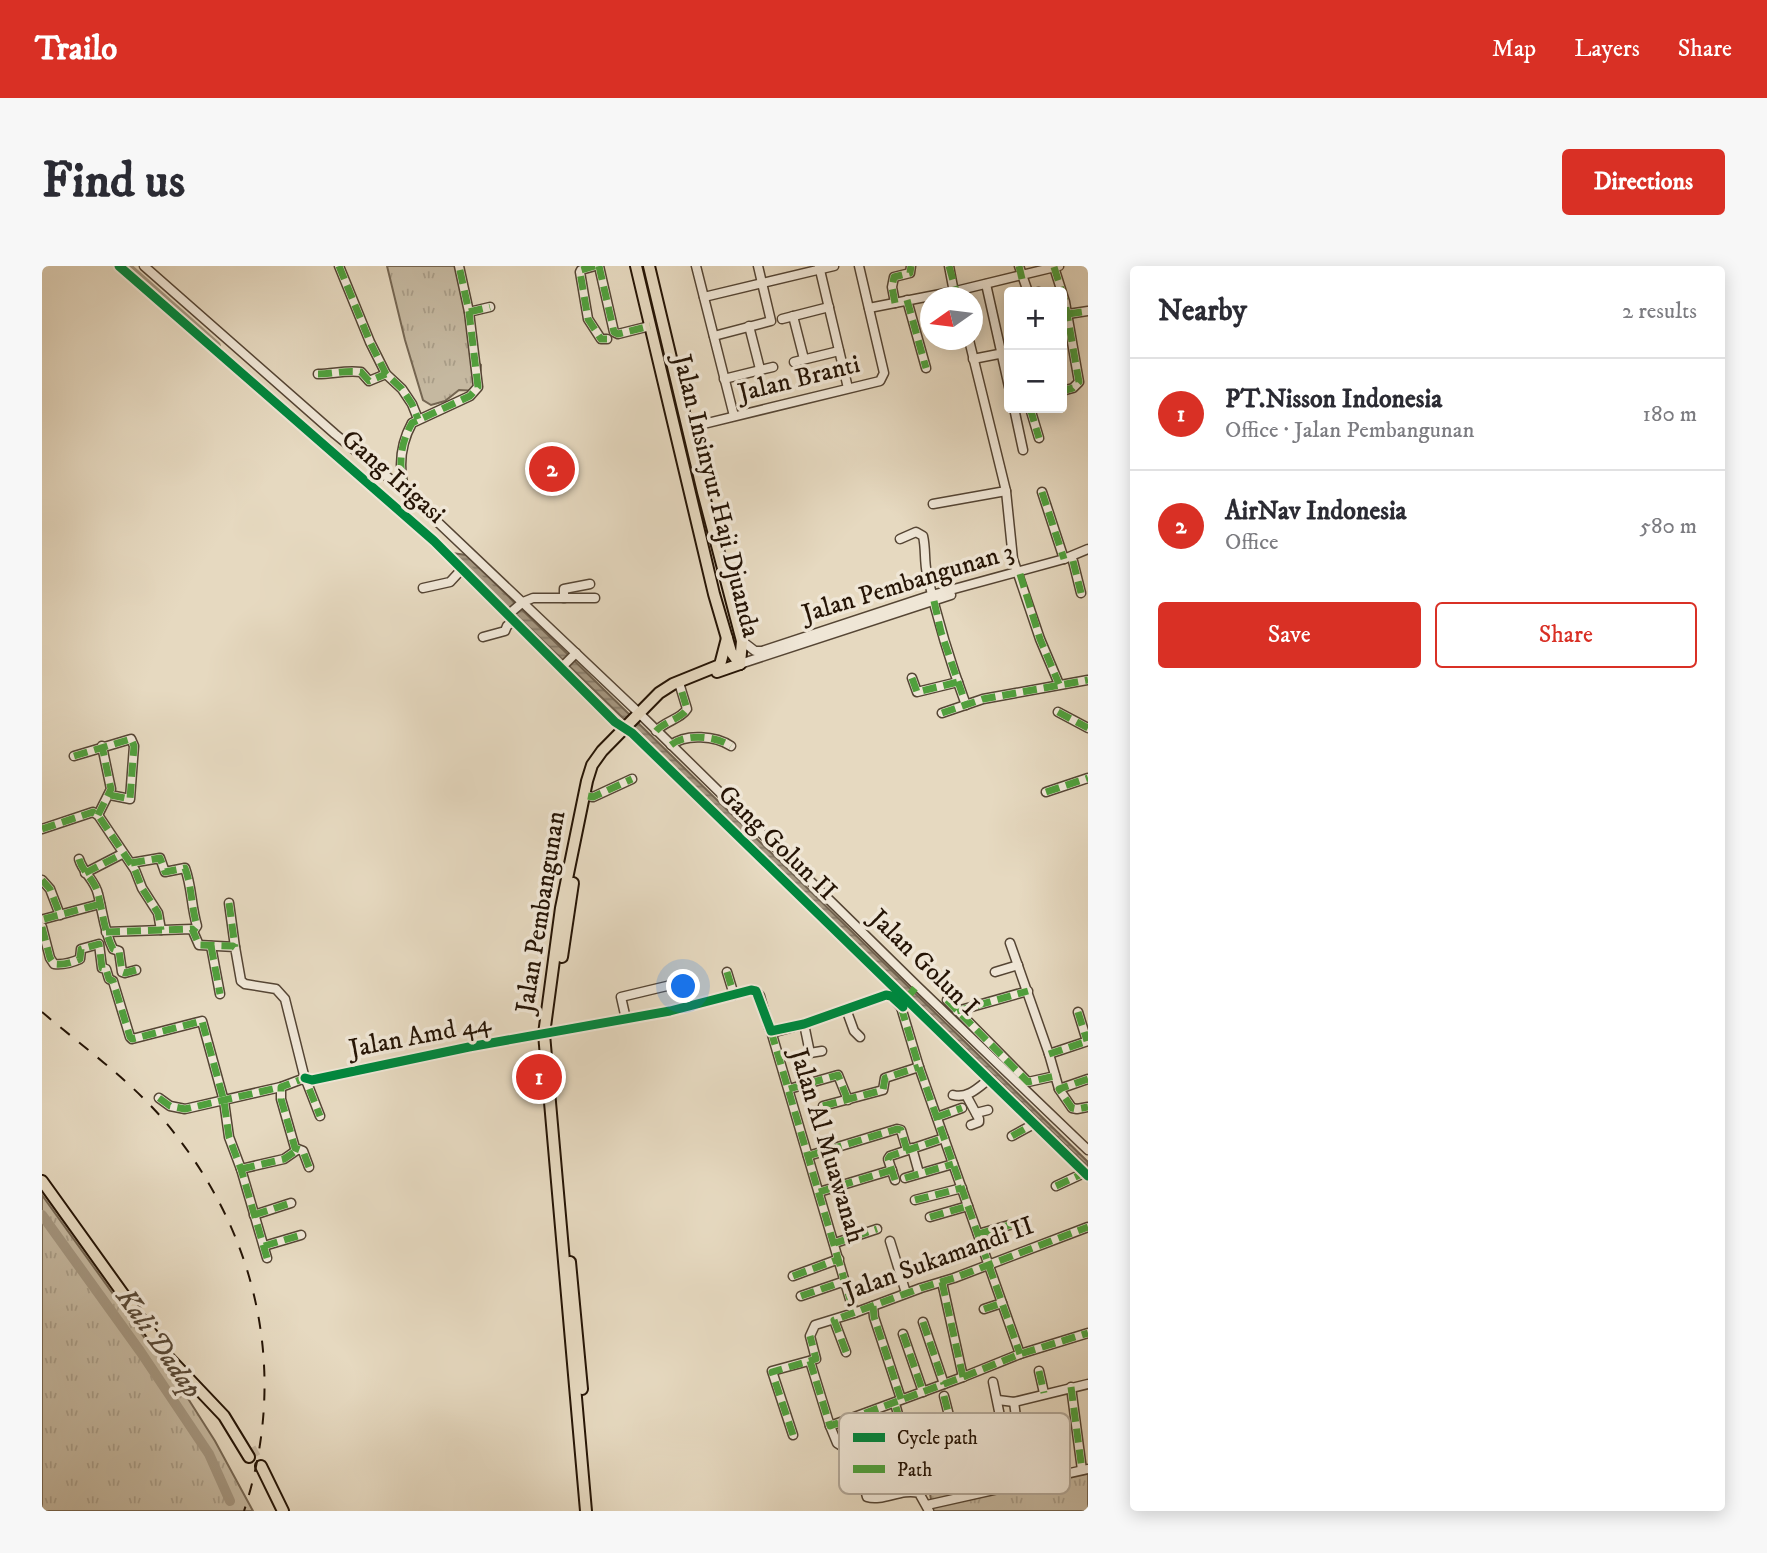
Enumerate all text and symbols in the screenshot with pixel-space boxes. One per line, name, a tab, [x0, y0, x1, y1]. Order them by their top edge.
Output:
text: Trailo	[35, 29, 117, 70]
text: Map	[1492, 34, 1536, 64]
text: Layers	[1574, 34, 1640, 64]
text: Share	[1678, 34, 1732, 64]
button: Directions	[1562, 149, 1725, 215]
text: Find us	[42, 151, 185, 213]
north arrow	[920, 287, 983, 350]
map controls	[1004, 287, 1067, 413]
button: +	[1004, 287, 1067, 350]
text: Nearby	[1158, 293, 1247, 330]
text: 2 results	[1622, 297, 1697, 326]
street label: Jalan Branti	[733, 348, 863, 411]
street label: Jalan Insinyur Haji Djuanda	[664, 349, 767, 641]
button: −	[1004, 350, 1067, 413]
text: PT.Nisson Indonesia	[1225, 383, 1442, 416]
text: 1	[1177, 400, 1185, 429]
text: 180 m	[1642, 400, 1697, 429]
text: Office · Jalan Pembangunan	[1225, 416, 1475, 445]
street label: Gang Irigasi	[334, 423, 452, 531]
pin: 2	[529, 443, 575, 495]
text: AirNav Indonesia	[1225, 495, 1407, 528]
text: 2	[1175, 512, 1187, 541]
text: 580 m	[1640, 512, 1697, 541]
text: Office	[1225, 528, 1279, 557]
street label: Jalan Pembangunan 3	[796, 535, 1018, 631]
button: Save	[1158, 602, 1421, 668]
button: Share	[1435, 602, 1697, 668]
street label: Gang Golun II	[711, 778, 843, 908]
street label: Jalan Pembangunan	[508, 808, 573, 1017]
street label: Jalan Golun I	[861, 901, 986, 1023]
your location	[666, 969, 700, 1003]
street label: Jalan Amd 44	[345, 1006, 495, 1066]
street label: Jalan Al Muawanah	[781, 1043, 872, 1248]
pin: 1	[516, 1051, 562, 1103]
street label: Jalan Sukamandi II	[838, 1209, 1039, 1309]
water label: Kali Dadap	[108, 1280, 210, 1405]
legend	[839, 1413, 1070, 1494]
text: Cycle path	[897, 1427, 978, 1450]
text: Path	[897, 1459, 932, 1482]

